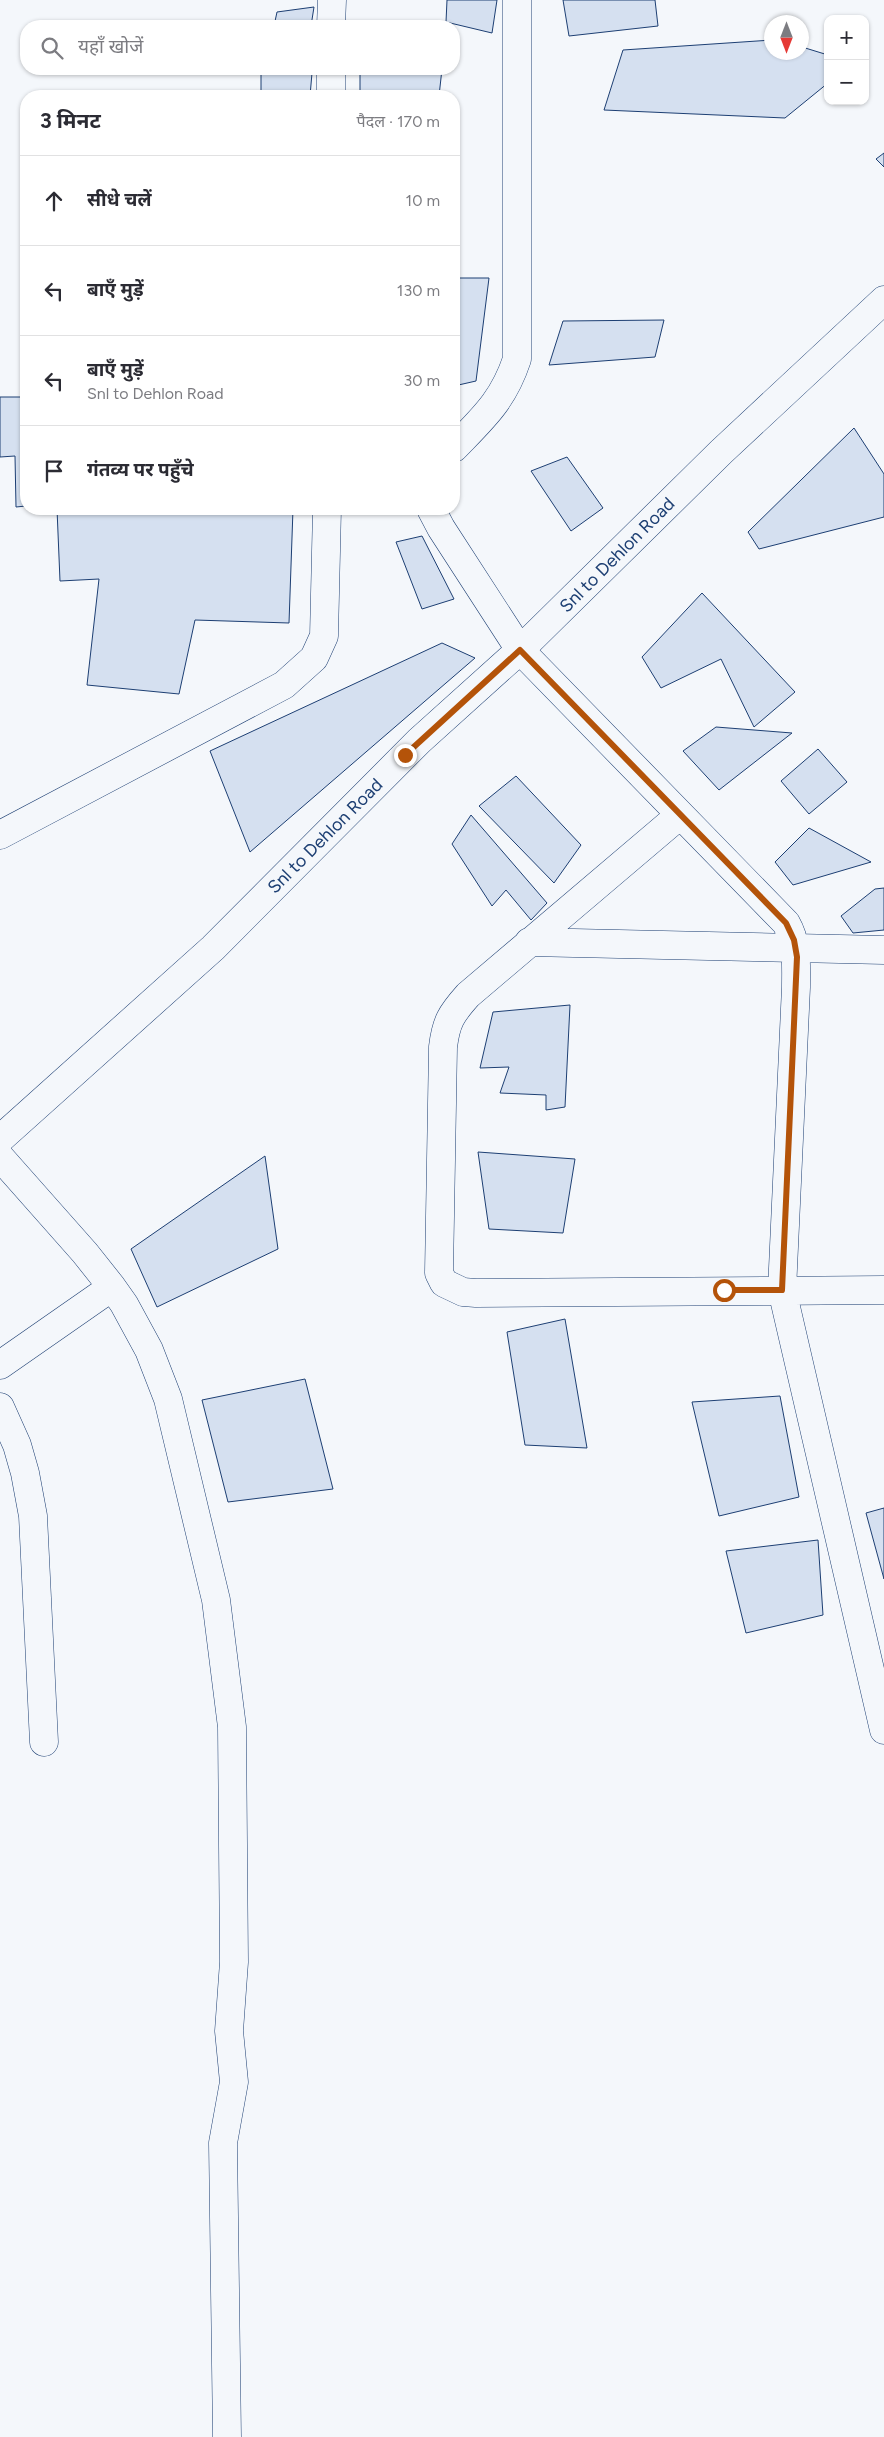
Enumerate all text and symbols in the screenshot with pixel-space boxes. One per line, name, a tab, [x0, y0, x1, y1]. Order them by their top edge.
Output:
north arrow	[764, 15, 809, 60]
map controls	[824, 15, 869, 105]
button: +	[824, 15, 869, 60]
search box	[20, 20, 460, 75]
icon: search	[38, 34, 66, 62]
text: यहाँ खोजें	[78, 35, 143, 58]
button: −	[824, 60, 869, 105]
text: 3 मिनट	[40, 108, 101, 133]
text: पैदल · 170 m	[357, 112, 440, 131]
icon: ahead	[40, 187, 68, 215]
text: सीधे चलें	[87, 188, 151, 211]
text: 10 m	[406, 191, 440, 210]
icon: left	[40, 277, 68, 305]
text: बाएँ मुड़ें	[87, 278, 144, 301]
text: 130 m	[397, 281, 440, 300]
text: बाएँ मुड़ें	[87, 358, 144, 381]
icon: left	[40, 367, 68, 395]
text: 30 m	[403, 371, 440, 390]
text: Snl to Dehlon Road	[87, 384, 224, 403]
icon: arrive	[40, 457, 68, 485]
text: गंतव्य पर पहुँचे	[87, 458, 194, 481]
street label: Snl to Dehlon Road	[555, 493, 679, 617]
route end	[394, 744, 417, 767]
street label: Snl to Dehlon Road	[263, 774, 387, 898]
route start	[713, 1279, 736, 1302]

